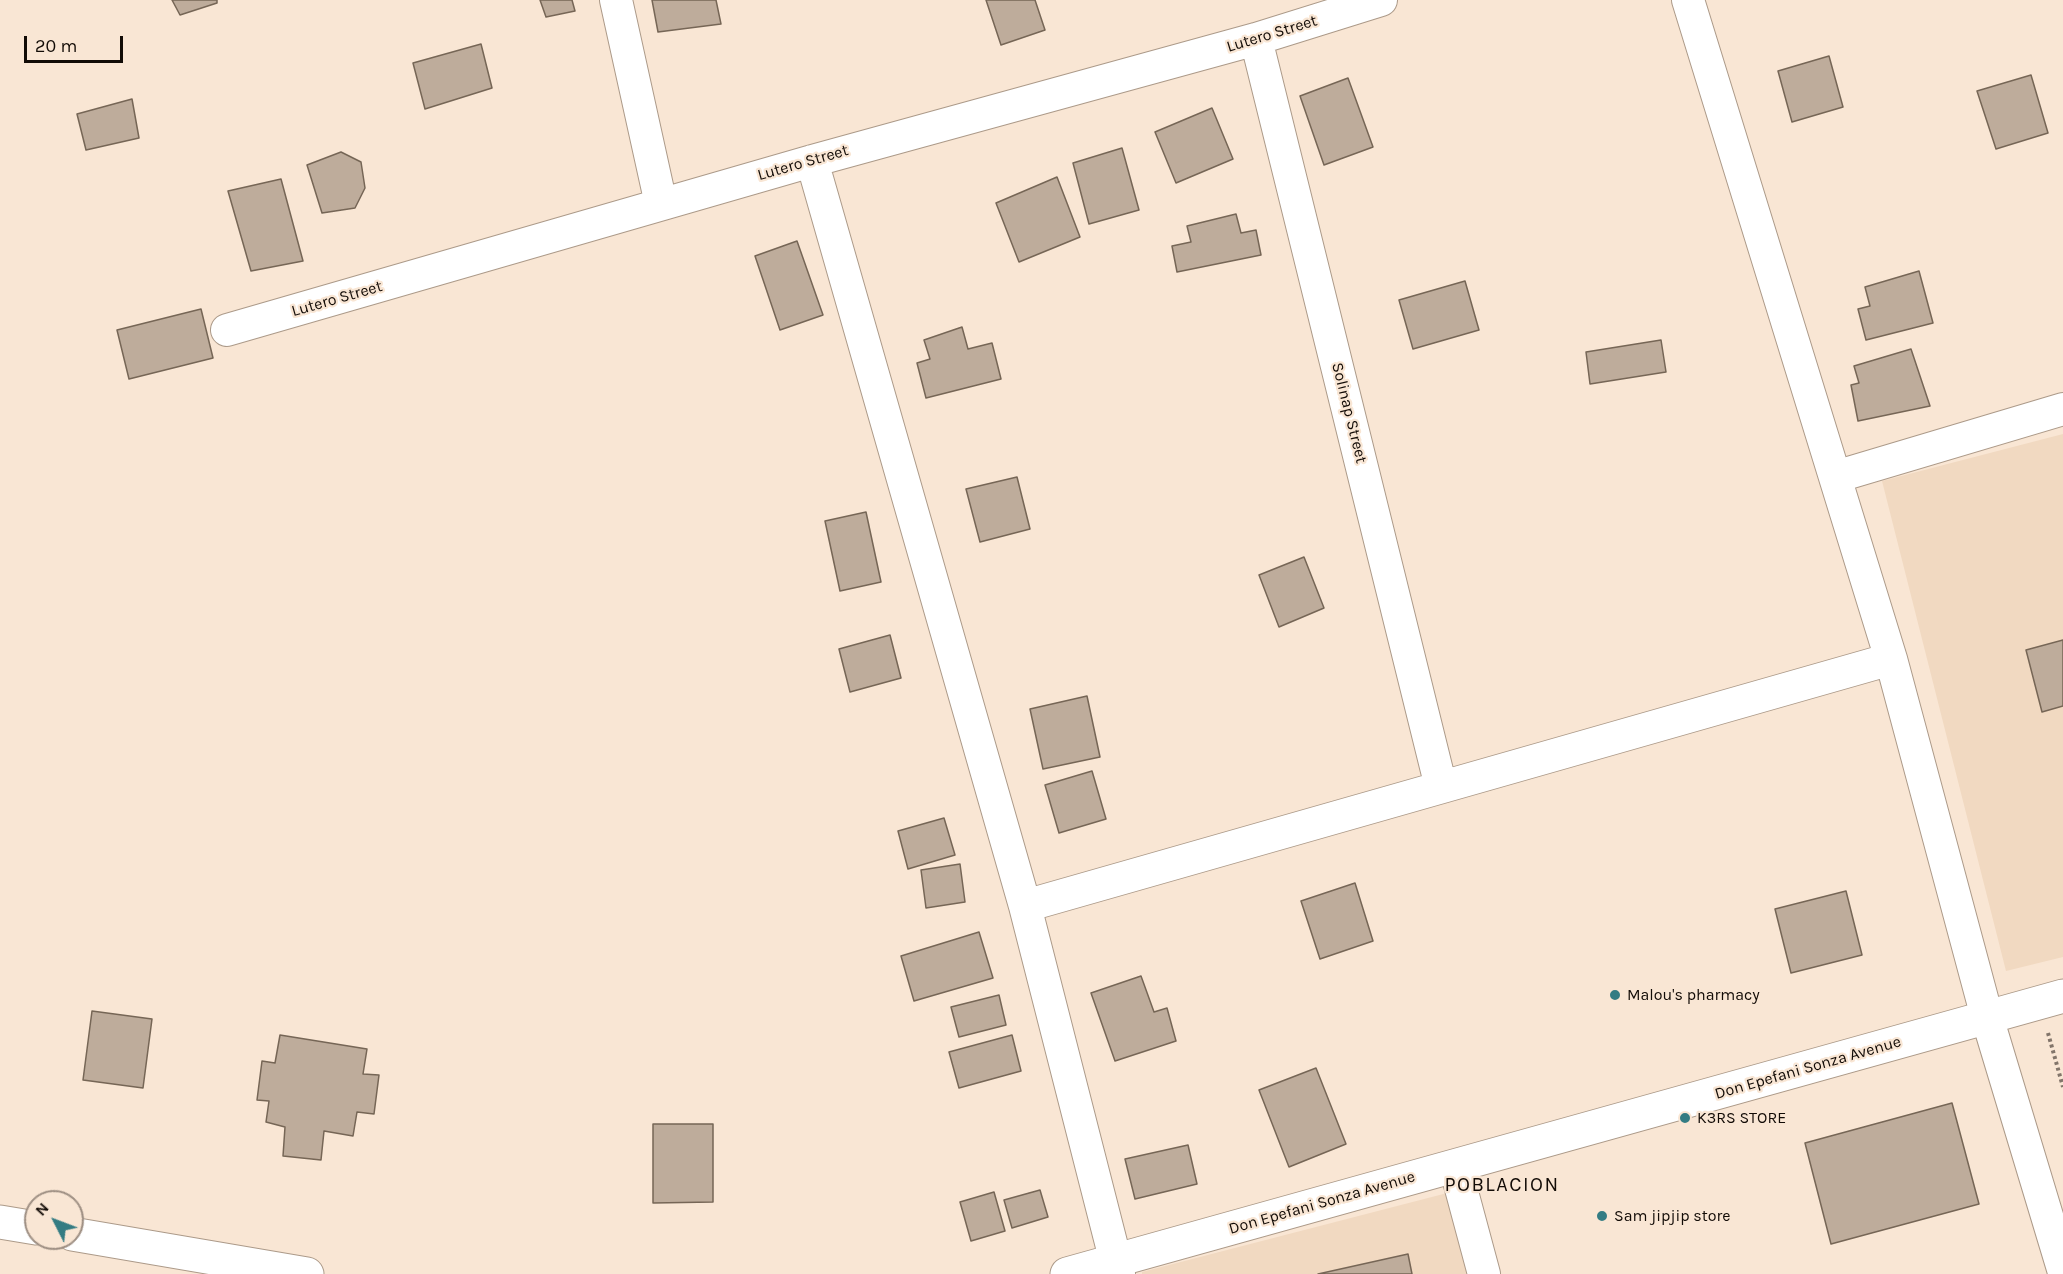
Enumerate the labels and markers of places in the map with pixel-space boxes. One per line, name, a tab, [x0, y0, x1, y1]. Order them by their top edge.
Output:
place label: Malou's pharmacy	[1627, 985, 1760, 1005]
marker: Malou's pharmacy	[1608, 988, 1622, 1002]
place label: K3RS STORE	[1697, 1108, 1786, 1128]
marker: K3RS STORE	[1678, 1111, 1692, 1125]
place label: Sam jipjip store	[1614, 1206, 1730, 1226]
marker: Sam jipjip store	[1595, 1209, 1609, 1223]

